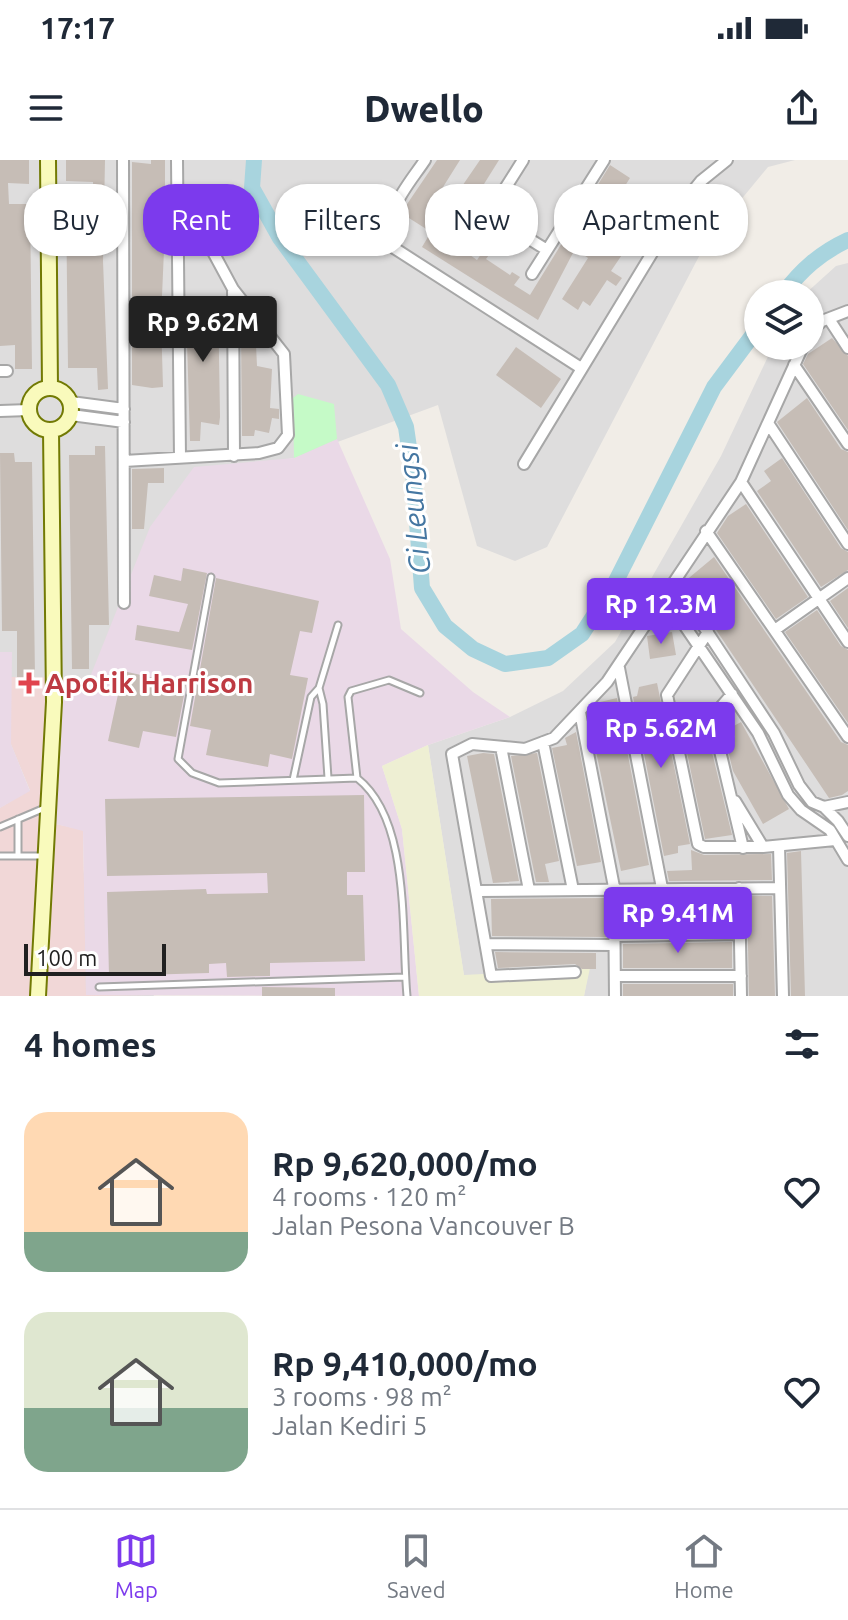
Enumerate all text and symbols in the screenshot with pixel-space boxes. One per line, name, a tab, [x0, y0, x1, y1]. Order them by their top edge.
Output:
text: 17:17	[40, 11, 115, 45]
icon: menu	[24, 86, 68, 130]
icon: share	[780, 86, 824, 130]
text: Dwello	[364, 88, 484, 129]
chip: Buy	[24, 184, 127, 256]
chip: Rent	[143, 184, 259, 256]
chip: Filters	[275, 184, 409, 256]
chip: New	[425, 184, 538, 256]
chip: Apartment	[554, 184, 748, 256]
map controls	[744, 280, 824, 360]
button: layers	[744, 280, 824, 360]
pin: Rp 9.62M	[120, 296, 286, 364]
text: Rp 9.62M	[147, 307, 259, 336]
water label: Ci Leungsi	[389, 441, 437, 576]
pin: Rp 12.3M	[578, 578, 744, 646]
text: Rp 12.3M	[605, 589, 717, 618]
place label: Apotik Harrison	[45, 667, 253, 698]
marker: Apotik Harrison	[20, 674, 38, 692]
pin: Rp 5.62M	[578, 702, 744, 770]
text: Rp 5.62M	[605, 713, 717, 742]
pin: Rp 9.41M	[595, 887, 761, 955]
text: Rp 9.41M	[622, 898, 734, 927]
scale bar	[24, 940, 166, 976]
text: 100 m	[36, 945, 97, 970]
icon: filters	[780, 1022, 824, 1066]
text: 4 homes	[24, 1025, 157, 1063]
icon: home	[88, 1144, 184, 1240]
text: Rp 9,620,000/mo	[272, 1144, 538, 1182]
icon: heart	[780, 1170, 824, 1214]
text: 4 rooms · 120 m²	[272, 1182, 467, 1211]
text: Jalan Pesona Vancouver B	[272, 1211, 575, 1240]
icon: home	[88, 1344, 184, 1440]
text: Rp 9,410,000/mo	[272, 1344, 538, 1382]
icon: heart	[780, 1370, 824, 1414]
text: 3 rooms · 98 m²	[272, 1382, 452, 1411]
text: Jalan Kediri 5	[272, 1411, 427, 1440]
tab: Map	[114, 1529, 158, 1602]
tab: Saved	[387, 1529, 446, 1602]
tab: Home	[674, 1529, 734, 1602]

